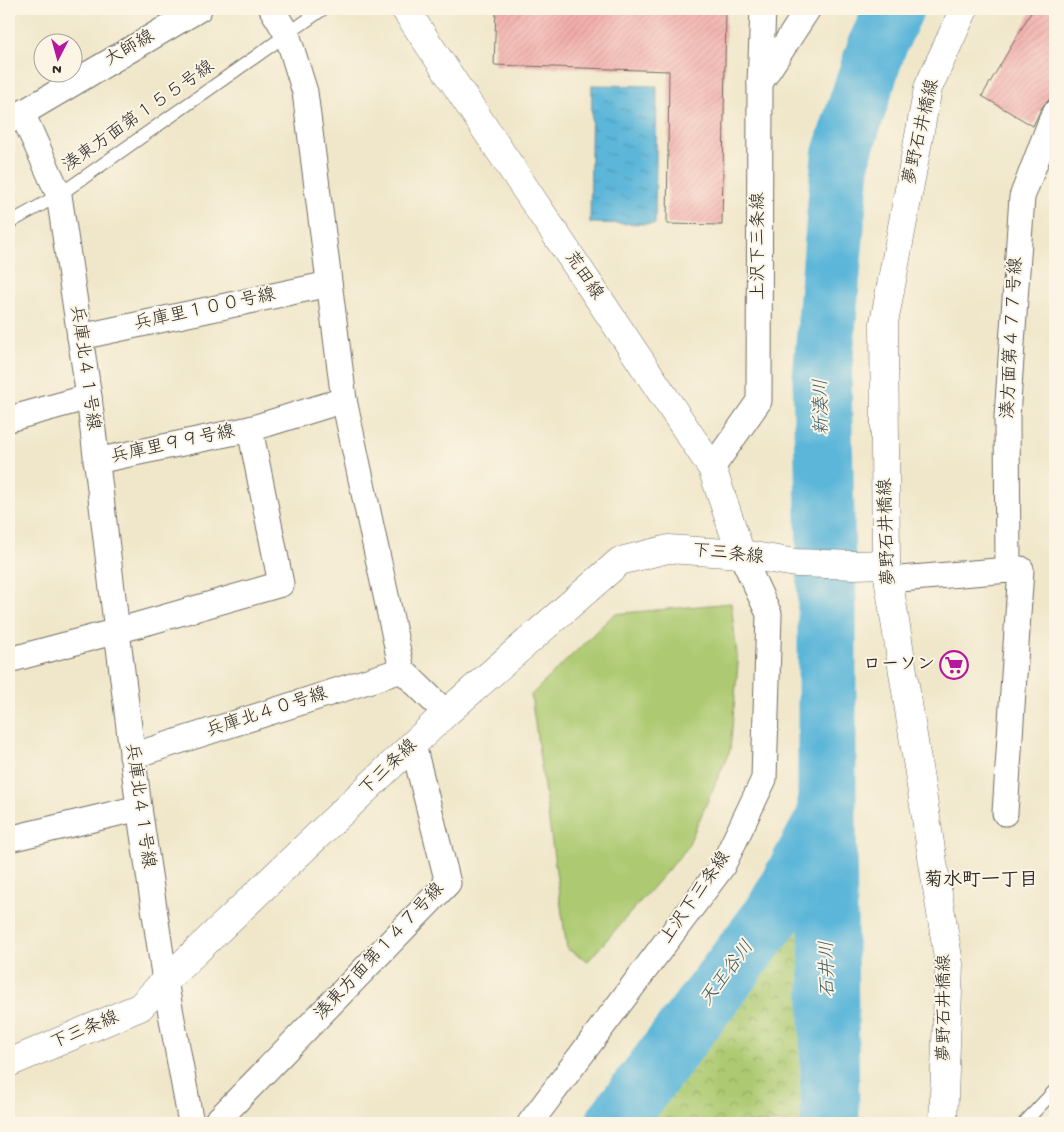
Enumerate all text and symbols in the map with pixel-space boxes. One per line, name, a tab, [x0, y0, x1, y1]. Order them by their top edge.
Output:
street label: 大師線	[101, 26, 159, 72]
north arrow	[32, 32, 82, 82]
street label: 湊東方面第１５５号線	[59, 56, 219, 177]
text: N	[51, 60, 62, 77]
street label: 夢野石井橋線	[899, 77, 944, 187]
street label: 上沢下三条線	[748, 192, 770, 300]
street label: 荒田線	[559, 247, 608, 304]
street label: 湊方面第４７７号線	[997, 257, 1028, 419]
street label: 兵庫里１００号線	[132, 284, 278, 335]
street label: 兵庫北４１号線	[65, 304, 104, 432]
water label: 新湊川	[810, 378, 835, 436]
street label: 兵庫里９９号線	[109, 421, 237, 468]
street label: 夢野石井橋線	[875, 478, 900, 586]
street label: 下三条線	[691, 540, 765, 569]
supermarket icon: ローソン	[939, 650, 969, 680]
place label: ローソン	[863, 655, 935, 676]
street label: 兵庫北４０号線	[204, 683, 330, 742]
street label: 下三条線	[355, 735, 422, 801]
street label: 兵庫北４１号線	[120, 742, 159, 870]
street label: 上沢下三条線	[656, 847, 736, 948]
district label: 菊水町一丁目	[924, 869, 1038, 893]
street label: 湊東方面第１４７号線	[310, 878, 449, 1025]
water label: 天王谷川	[696, 937, 760, 1011]
water label: 石井川	[816, 940, 841, 998]
street label: 夢野石井橋線	[934, 954, 956, 1062]
street label: 下三条線	[47, 1006, 122, 1055]

